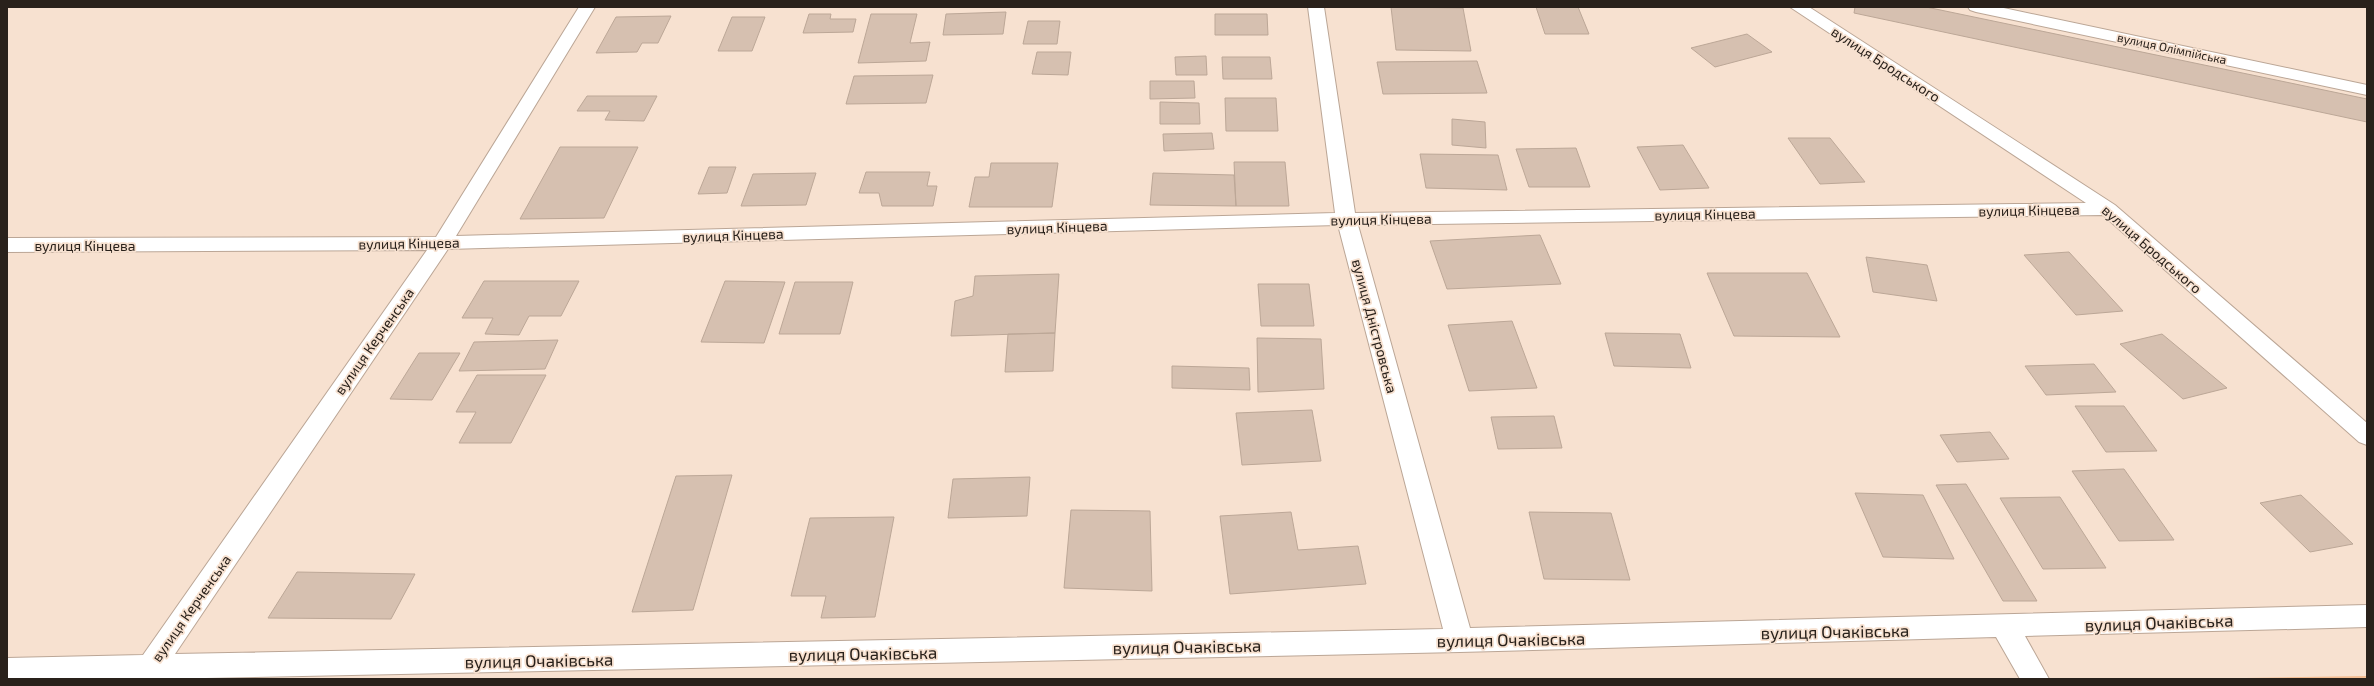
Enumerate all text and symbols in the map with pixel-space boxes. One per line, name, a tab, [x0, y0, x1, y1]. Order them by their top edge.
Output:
street label: вулиця Бродського	[1828, 23, 1944, 105]
street label: вулиця Олімпійська	[2116, 30, 2228, 67]
street label: вулиця Кінцева	[1978, 201, 2080, 219]
street label: вулиця Бродського	[2099, 201, 2205, 297]
street label: вулиця Кінцева	[1654, 205, 1756, 223]
street label: вулиця Кінцева	[1330, 210, 1432, 228]
street label: вулиця Кінцева	[1006, 217, 1108, 237]
street label: вулиця Кінцева	[682, 225, 784, 245]
street label: вулиця Кінцева	[358, 234, 460, 252]
street label: вулиця Кінцева	[34, 237, 136, 254]
street label: вулиця Дністровська	[1349, 257, 1401, 395]
street label: вулиця Керченська	[331, 284, 417, 398]
street label: вулиця Керченська	[148, 551, 234, 665]
street label: вулиця Очаківська	[2084, 609, 2234, 636]
street label: вулиця Очаківська	[1761, 620, 1910, 643]
street label: вулиця Очаківська	[1437, 628, 1586, 651]
street label: вулиця Очаківська	[1113, 635, 1262, 658]
street label: вулиця Очаківська	[789, 642, 938, 665]
street label: вулиця Очаківська	[465, 649, 614, 672]

